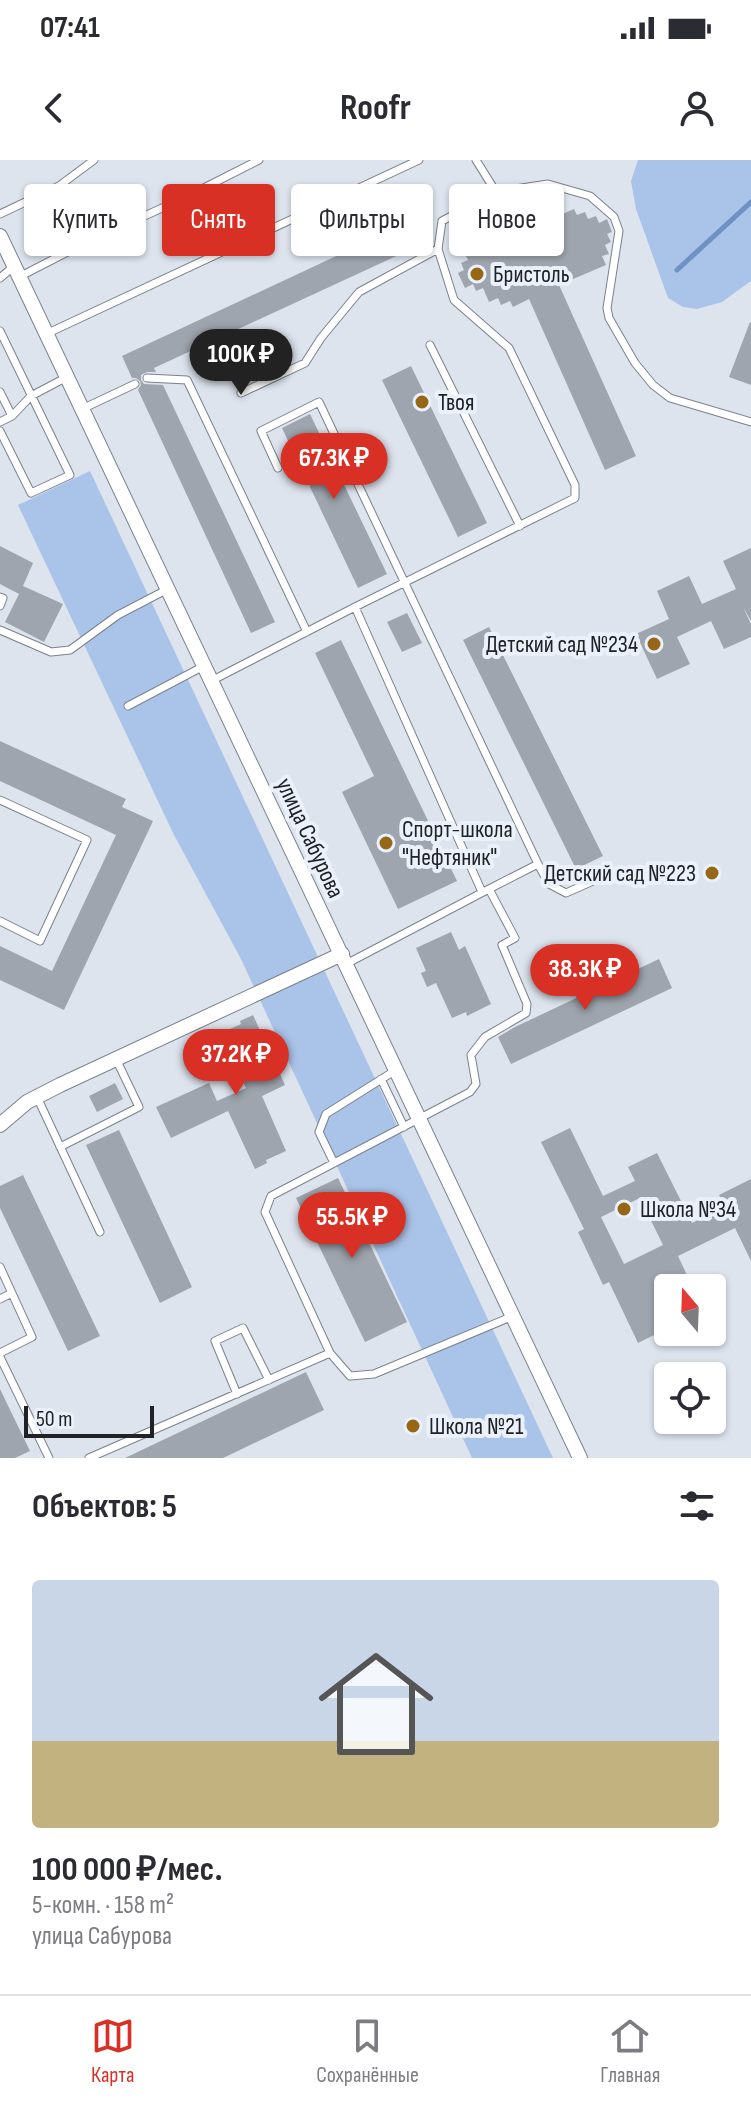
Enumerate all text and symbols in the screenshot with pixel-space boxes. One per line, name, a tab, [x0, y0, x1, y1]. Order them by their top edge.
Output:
text: 07:41	[40, 10, 100, 46]
icon: back	[32, 86, 76, 130]
icon: person	[675, 86, 719, 130]
text: Roofr	[340, 87, 411, 130]
chip: Купить	[24, 184, 146, 256]
chip: Снять	[162, 184, 275, 256]
chip: Фильтры	[291, 184, 433, 256]
chip: Новое	[449, 184, 564, 256]
place label: Бристоль	[493, 260, 570, 289]
marker: Бристоль	[468, 265, 486, 283]
pin: 100K ₽	[176, 329, 306, 397]
text: 100K ₽	[208, 339, 274, 370]
place label: Твоя	[438, 388, 474, 417]
marker: Твоя	[413, 393, 431, 411]
pin: 67.3K ₽	[260, 433, 408, 501]
text: 67.3K ₽	[299, 443, 369, 474]
place label: Детский сад №234	[486, 630, 638, 659]
marker: Детский сад №234	[645, 635, 663, 653]
street label: улица Сабурова	[270, 773, 350, 903]
place label: Спорт-школа "Нефтяник"	[402, 815, 513, 872]
marker: Спорт-школа "Нефтяник"	[377, 834, 395, 852]
place label: Детский сад №223	[544, 859, 696, 888]
marker: Детский сад №223	[703, 864, 721, 882]
pin: 38.3K ₽	[511, 944, 659, 1012]
text: 38.3K ₽	[548, 954, 622, 985]
pin: 37.2K ₽	[162, 1029, 310, 1097]
text: 37.2K ₽	[201, 1039, 271, 1070]
pin: 55.5K ₽	[278, 1192, 426, 1260]
place label: Школа №34	[640, 1195, 736, 1224]
marker: Школа №34	[615, 1200, 633, 1218]
text: 55.5K ₽	[316, 1202, 388, 1233]
north arrow	[654, 1274, 726, 1346]
map controls	[654, 1274, 726, 1434]
button: locate	[654, 1362, 726, 1434]
scale bar	[24, 1402, 154, 1438]
text: 50 m	[36, 1406, 72, 1433]
place label: Школа №21	[429, 1412, 524, 1441]
marker: Школа №21	[404, 1417, 422, 1435]
icon: filters	[675, 1484, 719, 1528]
text: Объектов: 5	[32, 1486, 177, 1527]
icon: home	[304, 1632, 448, 1776]
text: 100 000 ₽/мес.	[32, 1849, 223, 1890]
text: 5-комн. · 158 m²	[32, 1890, 174, 1921]
text: улица Сабурова	[32, 1921, 172, 1952]
tab: Карта	[91, 2014, 135, 2089]
tab: Сохранённые	[316, 2014, 419, 2089]
tab: Главная	[600, 2014, 660, 2089]

